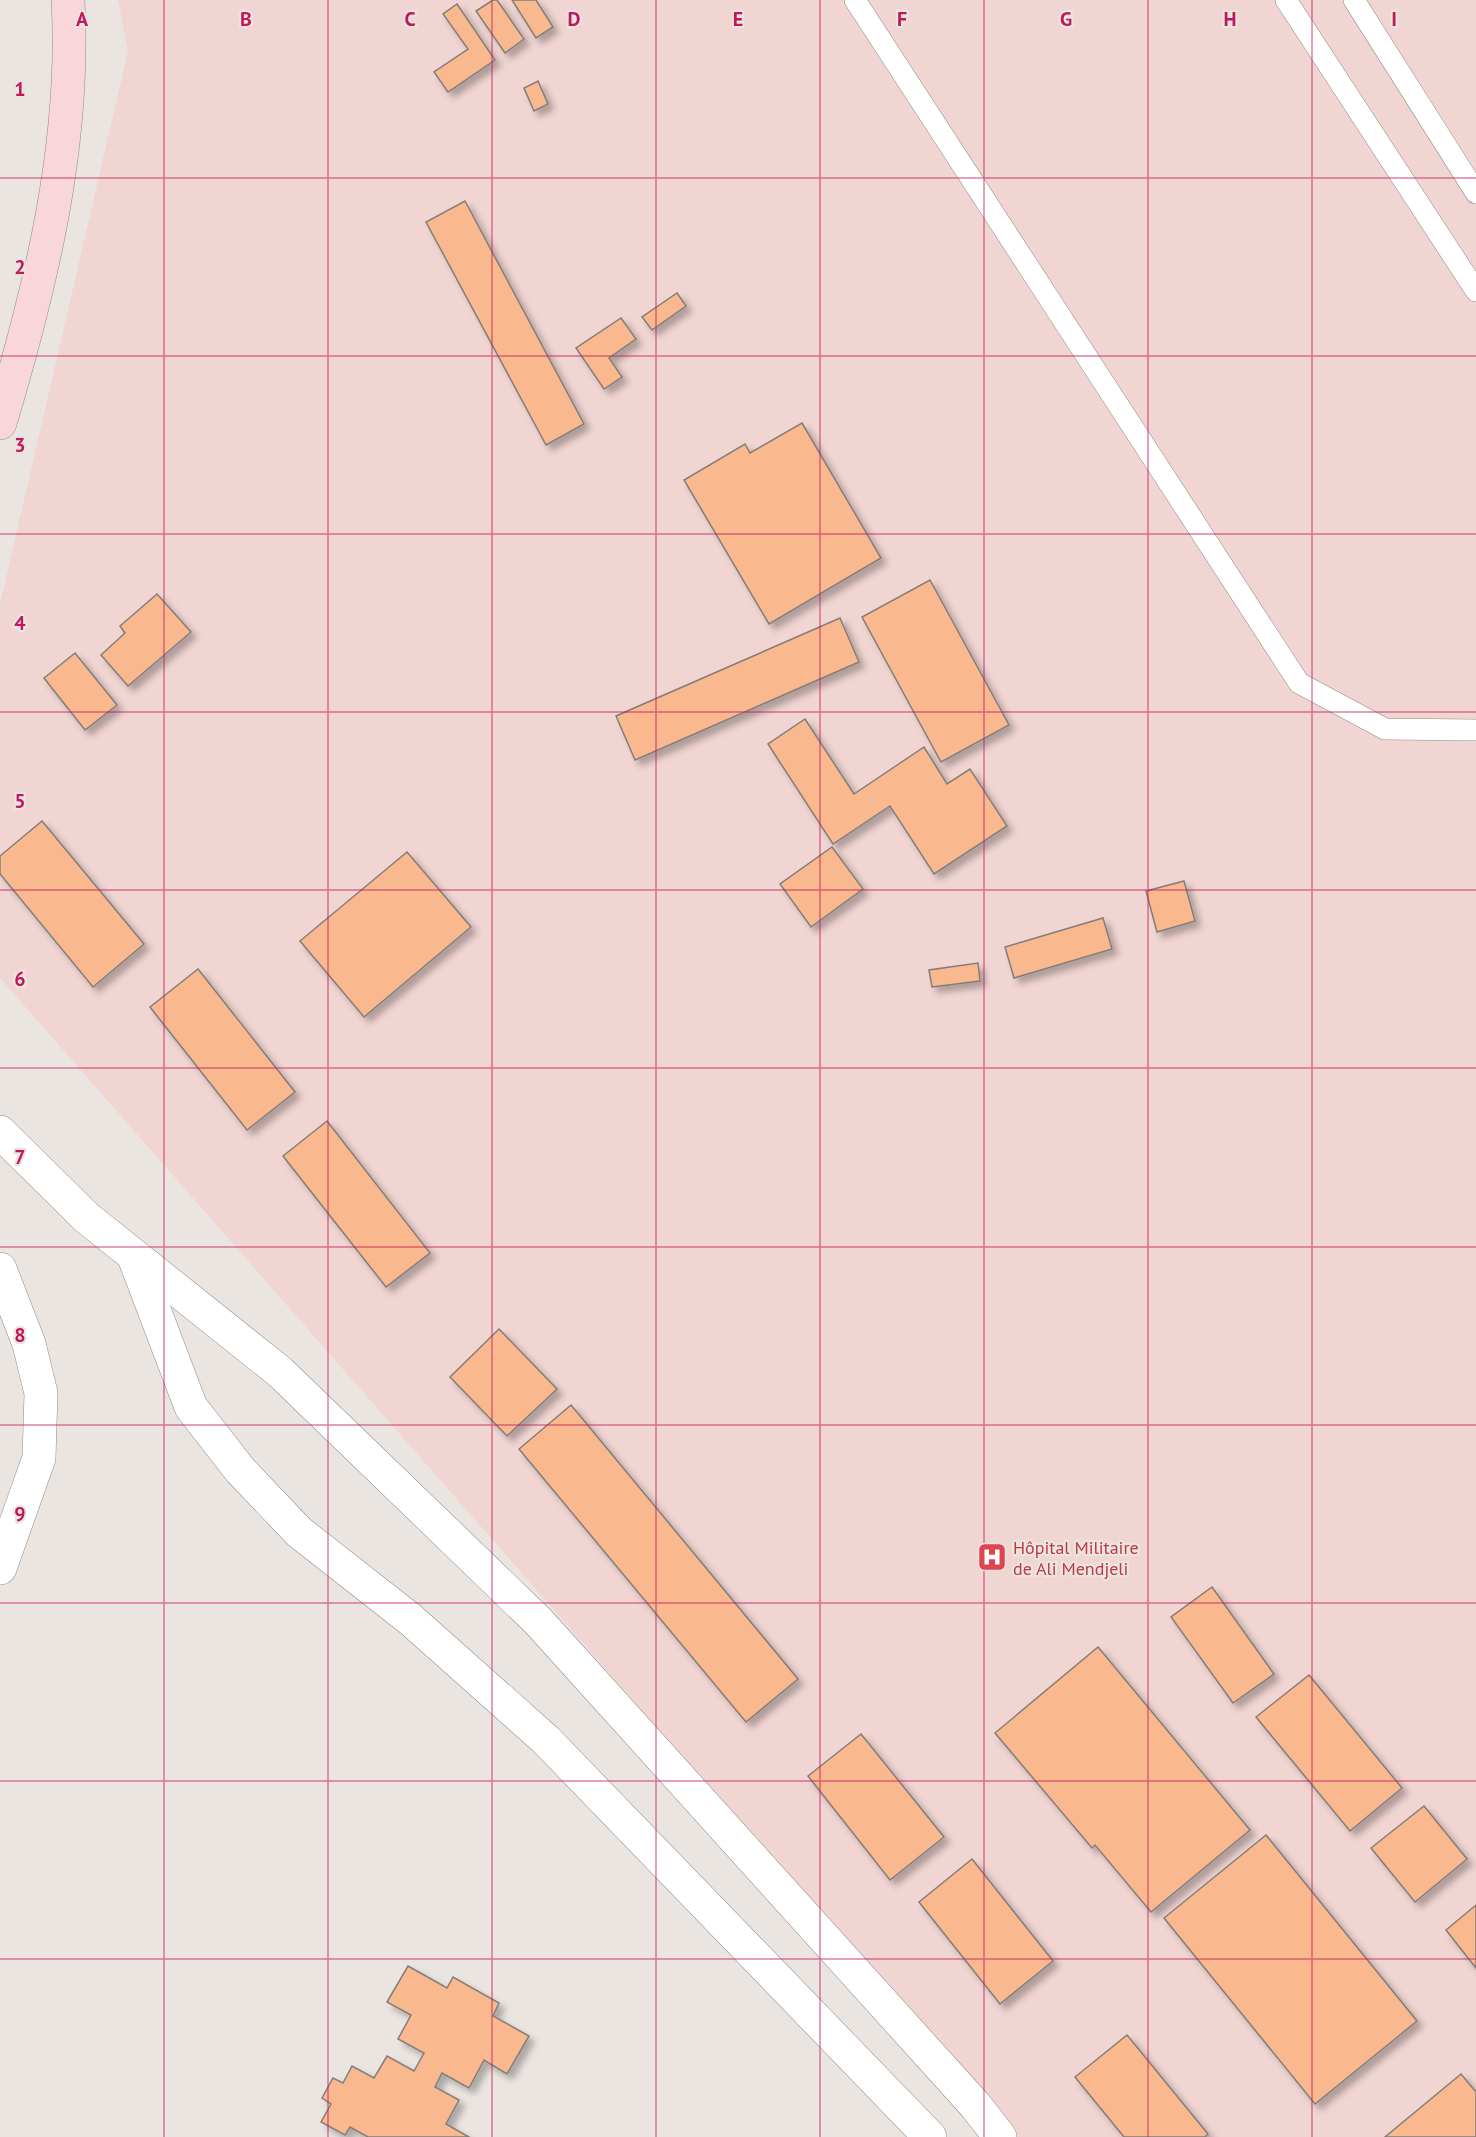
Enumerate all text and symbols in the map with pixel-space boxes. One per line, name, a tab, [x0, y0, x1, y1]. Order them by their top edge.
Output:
text: A	[76, 6, 89, 32]
text: B	[240, 6, 252, 32]
text: C	[404, 6, 416, 32]
text: D	[568, 6, 581, 32]
text: E	[733, 6, 743, 32]
text: F	[897, 6, 907, 32]
text: G	[1060, 6, 1072, 32]
text: H	[1223, 6, 1237, 32]
text: I	[1391, 6, 1397, 32]
text: 1	[14, 76, 26, 102]
text: 2	[14, 254, 26, 280]
text: 3	[14, 432, 26, 458]
text: 4	[14, 610, 26, 636]
text: 5	[14, 788, 26, 814]
text: 6	[14, 966, 26, 992]
text: 7	[14, 1144, 26, 1170]
text: 8	[14, 1322, 26, 1348]
text: 9	[14, 1501, 26, 1527]
place label: Hôpital Militaire de Ali Mendjeli	[1013, 1536, 1139, 1580]
hospital icon: Hôpital Militaire de Ali Mendjeli	[976, 1541, 1008, 1573]

